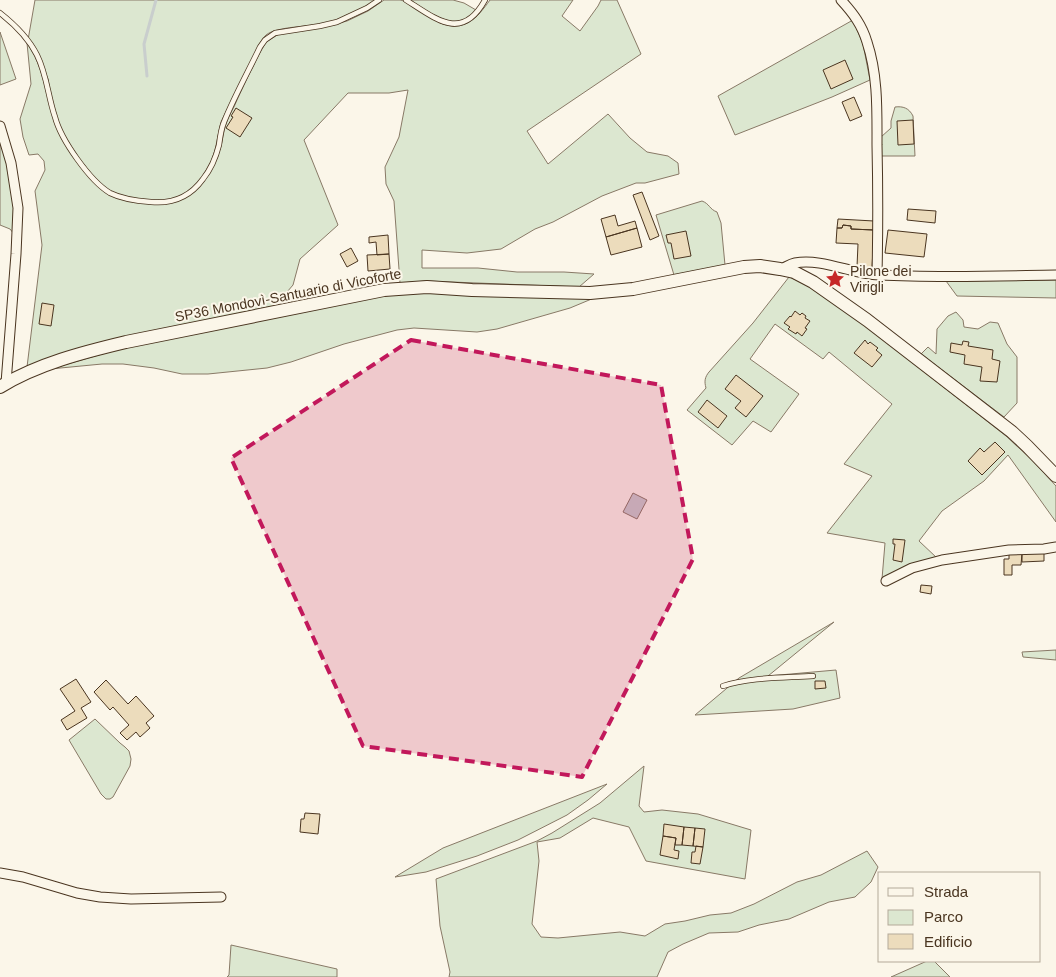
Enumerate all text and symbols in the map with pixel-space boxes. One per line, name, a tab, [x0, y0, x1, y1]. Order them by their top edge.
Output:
place label: Pilone dei Virigli	[850, 263, 912, 295]
street label: SP36 Mondovì-Santuario di Vicoforte	[174, 265, 403, 325]
place icon: Pilone dei Virigli	[824, 268, 846, 290]
legend	[878, 872, 1041, 962]
text: Strada	[924, 883, 969, 900]
text: Parco	[924, 908, 963, 925]
text: Edificio	[924, 933, 972, 950]

